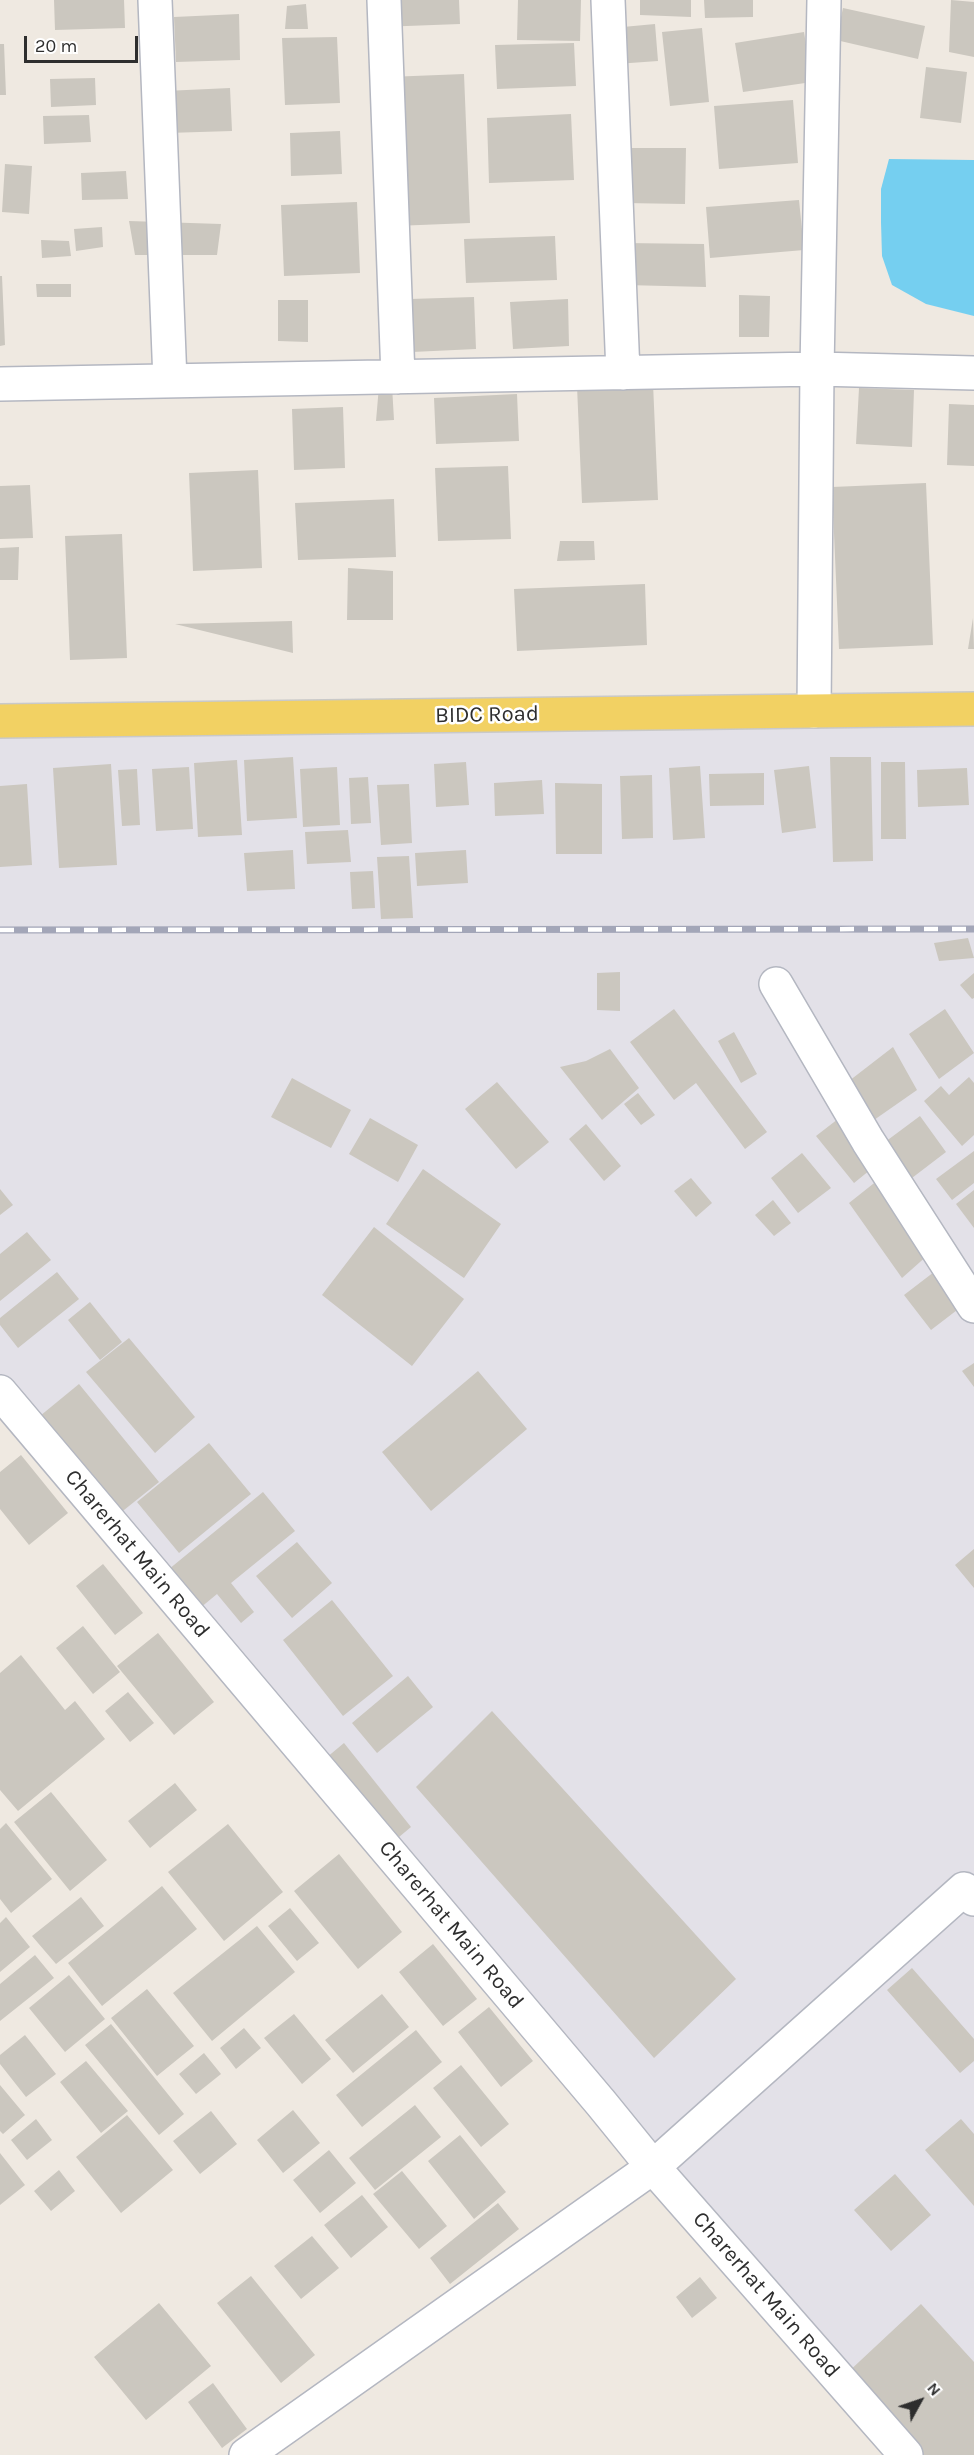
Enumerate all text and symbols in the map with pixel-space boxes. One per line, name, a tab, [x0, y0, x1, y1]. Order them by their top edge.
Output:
scale bar	[27, 24, 141, 62]
text: 20 m	[35, 35, 77, 57]
street label: BIDC Road	[435, 701, 539, 729]
street label: Charerhat Main Road	[59, 1465, 215, 1643]
street label: Charerhat Main Road	[373, 1836, 529, 2014]
street label: Charerhat Main Road	[687, 2207, 845, 2383]
north arrow	[890, 2371, 950, 2431]
text: N	[923, 2379, 945, 2400]

